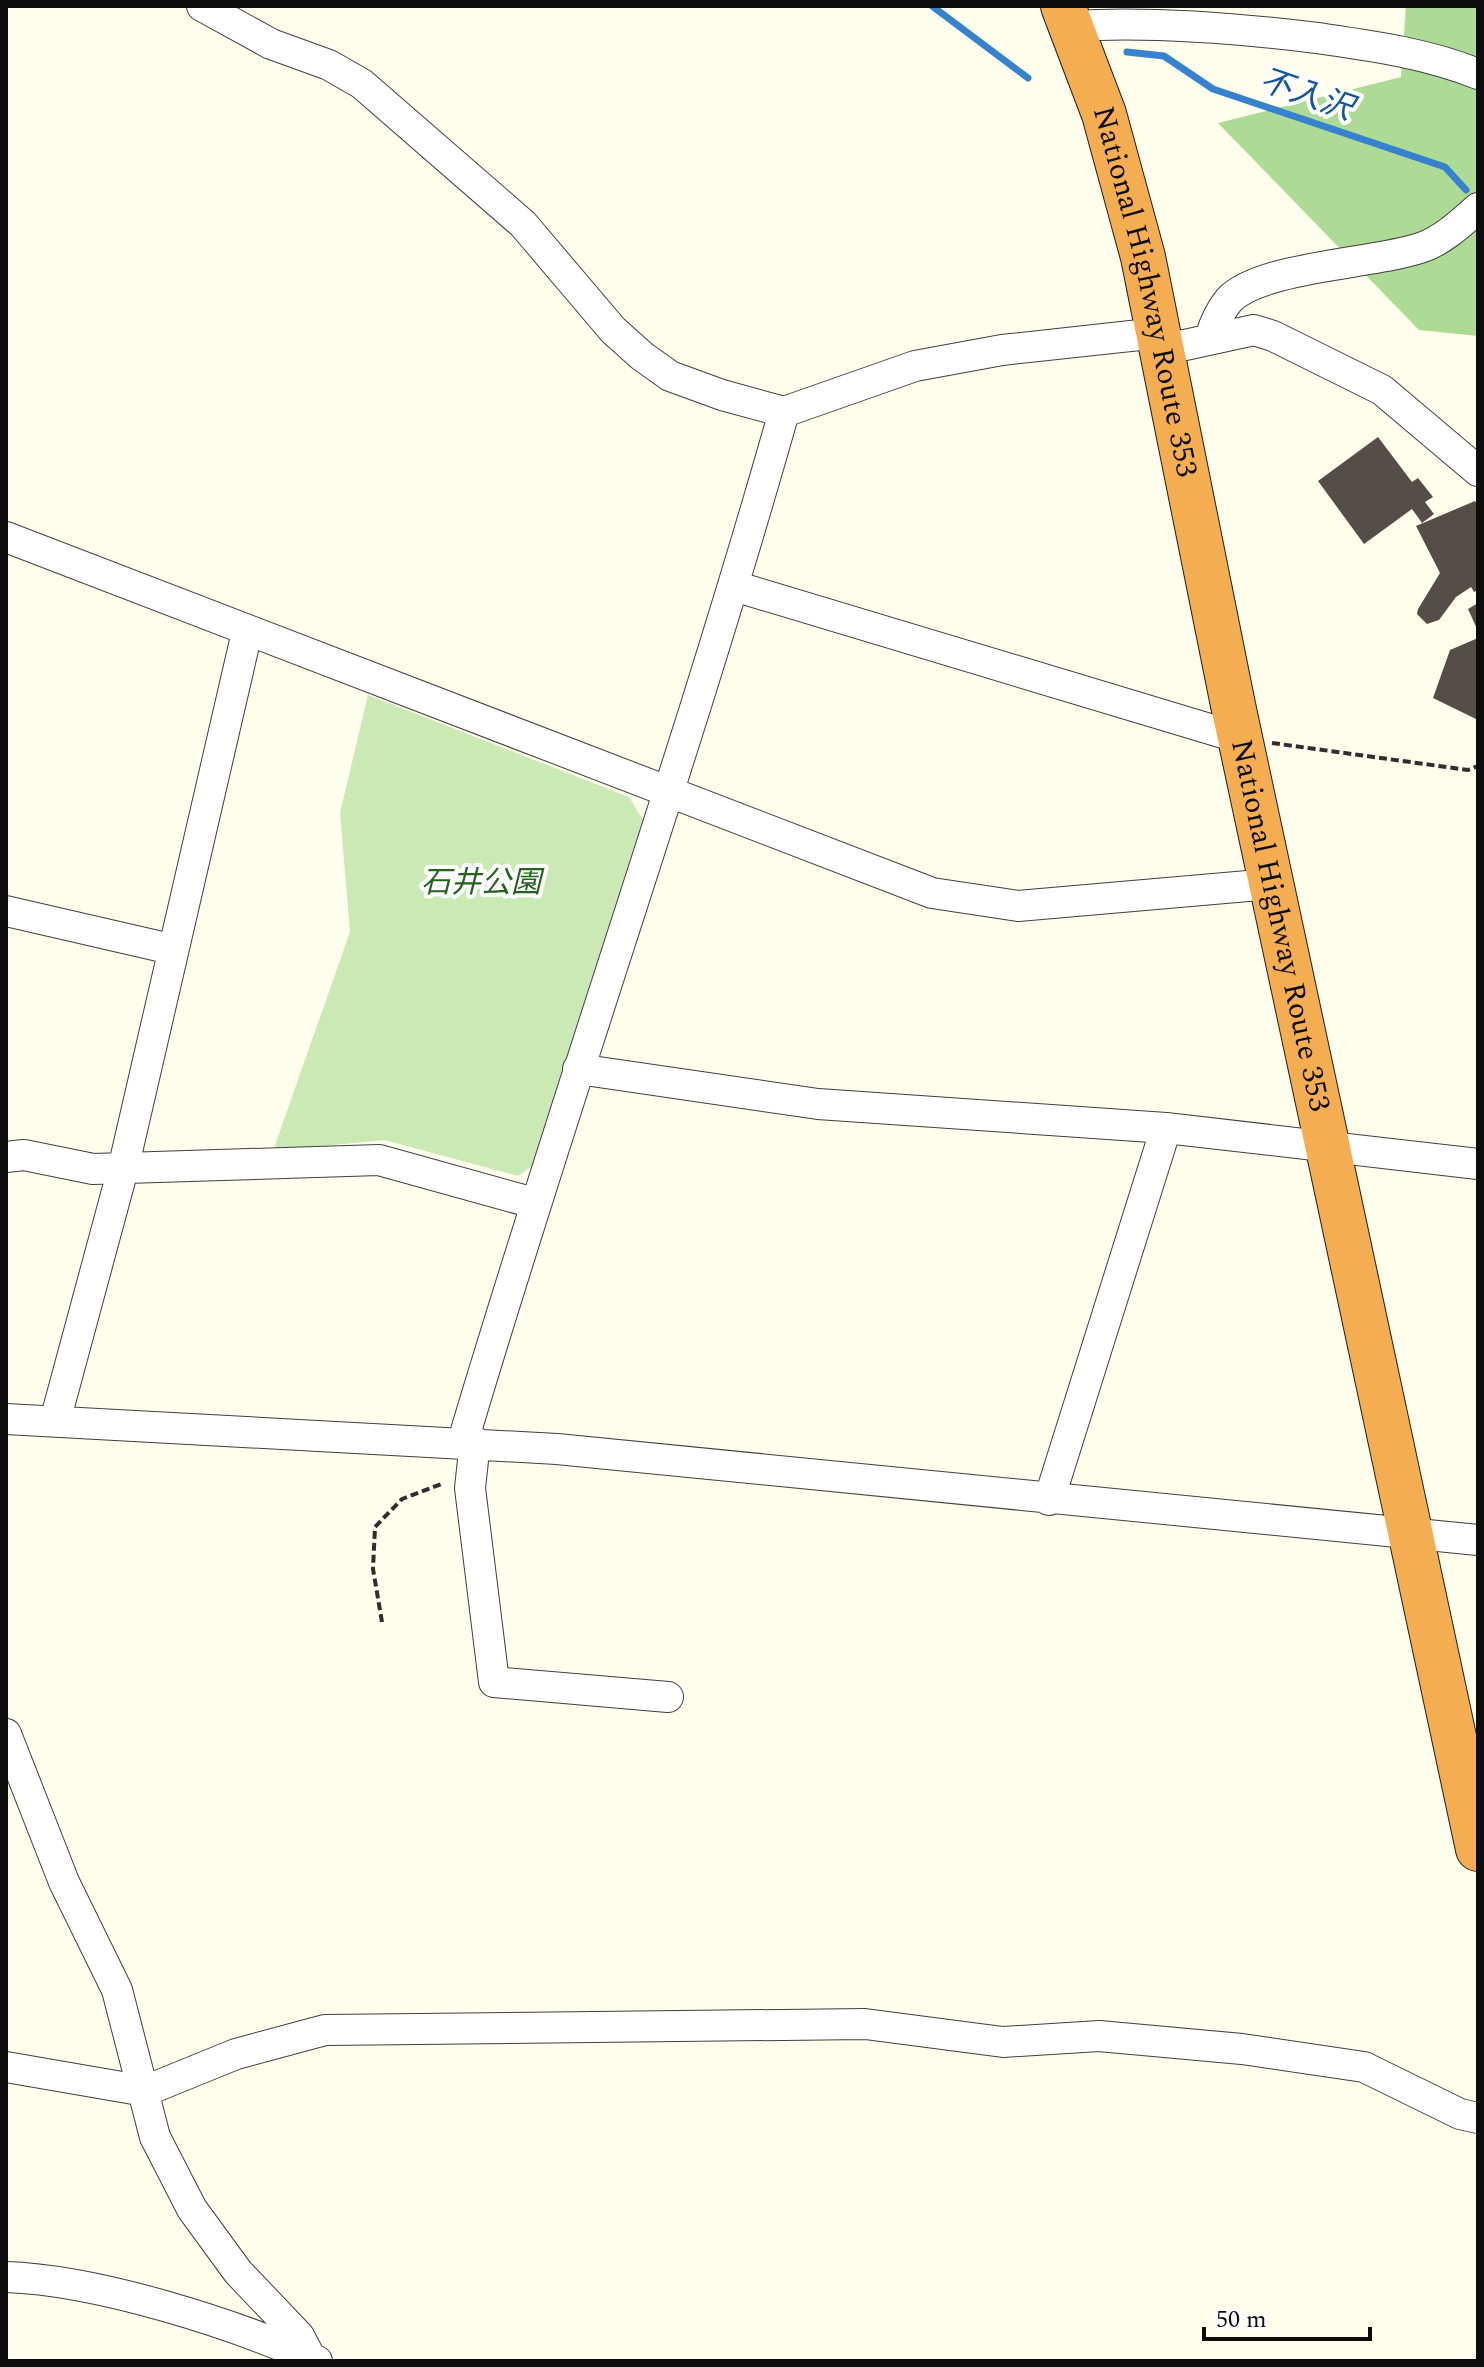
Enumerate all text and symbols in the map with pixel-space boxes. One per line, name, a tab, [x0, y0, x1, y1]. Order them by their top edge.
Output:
water label: 不入沢	[1253, 56, 1363, 135]
street label: National Highway Route 353	[1080, 101, 1210, 481]
street label: National Highway Route 353	[1218, 735, 1342, 1116]
park label: 石井公園	[421, 860, 545, 906]
scale bar	[1204, 2291, 1370, 2341]
text: 50 m	[1216, 2302, 1267, 2338]

